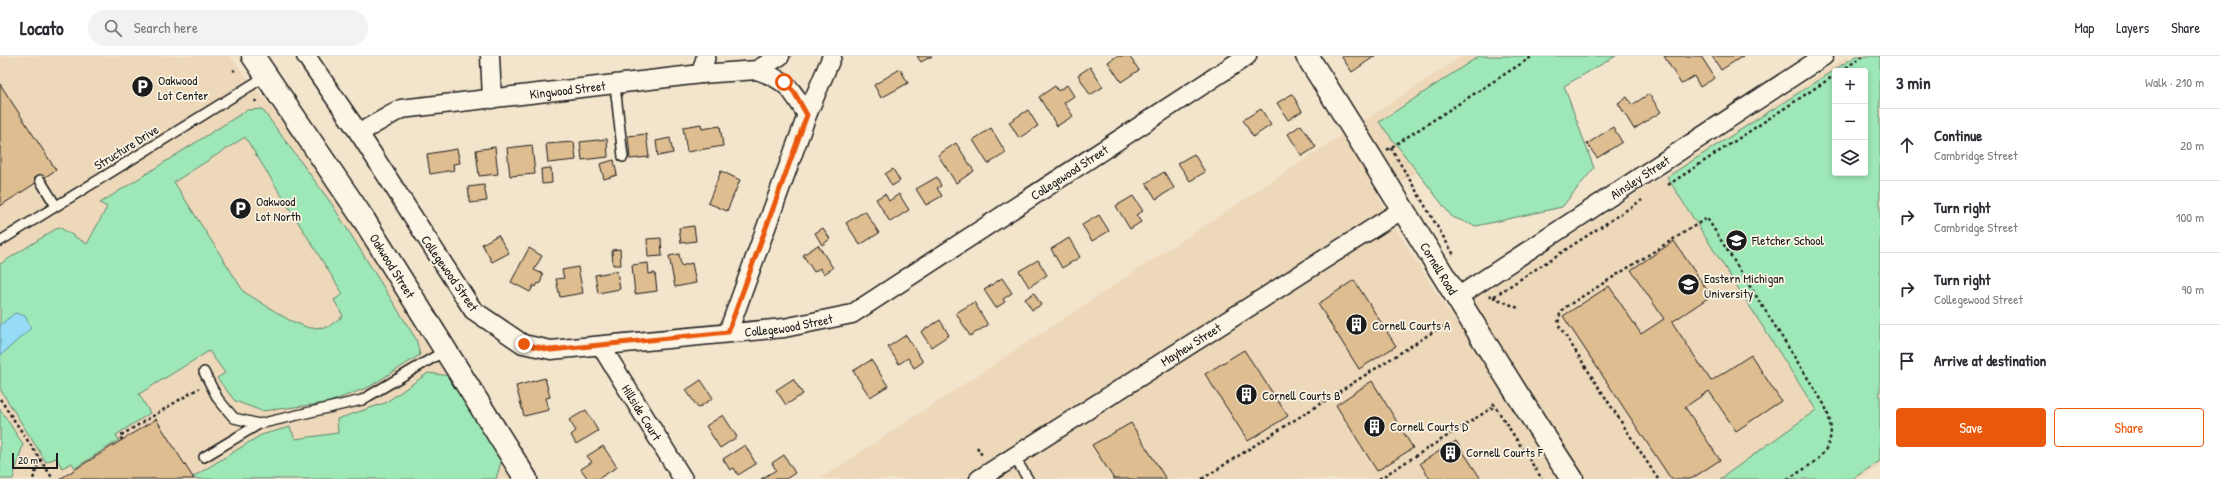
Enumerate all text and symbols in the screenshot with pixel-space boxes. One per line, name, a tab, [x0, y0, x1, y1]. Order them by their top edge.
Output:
search box	[88, 10, 368, 46]
text: Locato	[20, 15, 64, 41]
icon: search	[102, 17, 124, 39]
text: Search here	[134, 17, 198, 38]
text: Map	[2074, 18, 2094, 37]
text: Layers	[2116, 18, 2149, 37]
text: Share	[2171, 18, 2200, 37]
map controls	[1832, 68, 1868, 176]
button: +	[1832, 68, 1868, 104]
place label: Oakwood Lot Center	[158, 71, 208, 104]
text: 3 min	[1896, 71, 1931, 94]
route start	[775, 73, 793, 91]
text: Walk · 210 m	[2145, 73, 2204, 91]
parking icon: Oakwood Lot Center	[129, 74, 155, 100]
street label: Kingwood Street	[529, 76, 607, 103]
button: −	[1832, 104, 1868, 140]
street label: Structure Drive	[90, 120, 162, 174]
text: Continue	[1934, 125, 1982, 146]
icon: ahead	[1896, 134, 1918, 156]
text: 20 m	[2180, 136, 2204, 154]
street label: Collegewood Street	[1027, 140, 1112, 204]
button: layers	[1832, 140, 1868, 176]
text: Cambridge Street	[1934, 146, 2018, 164]
street label: Ainsley Street	[1607, 151, 1673, 203]
place label: Oakwood Lot North	[256, 192, 301, 225]
parking icon: Oakwood Lot North	[227, 195, 253, 221]
text: Turn right	[1934, 197, 1990, 218]
icon: right	[1896, 206, 1918, 228]
text: 100 m	[2176, 208, 2204, 226]
text: Cambridge Street	[1934, 218, 2018, 236]
school or university icon: Fletcher School	[1723, 227, 1749, 253]
street label: Oakwood Street	[366, 230, 420, 302]
street label: Collegewood Street	[417, 231, 483, 315]
place label: Fletcher School	[1751, 231, 1825, 249]
street label: Cornell Road	[1416, 239, 1462, 298]
place label: Eastern Michigan University	[1704, 269, 1784, 302]
text: Turn right	[1934, 269, 1990, 290]
school or university icon: Eastern Michigan University	[1675, 272, 1701, 298]
icon: right	[1896, 278, 1918, 300]
text: 90 m	[2182, 280, 2204, 298]
text: Collegewood Street	[1934, 290, 2023, 308]
street label: Collegewood Street	[744, 309, 835, 341]
building icon: Cornell Courts A	[1344, 312, 1370, 338]
place label: Cornell Courts A	[1372, 316, 1451, 334]
street label: Mayhew Street	[1157, 318, 1225, 370]
route end	[515, 335, 533, 353]
icon: arrive	[1896, 350, 1918, 372]
text: Arrive at destination	[1934, 350, 2046, 371]
street label: Hillside Court	[618, 381, 666, 444]
building icon: Cornell Courts B	[1233, 382, 1259, 408]
place label: Cornell Courts B	[1262, 386, 1341, 404]
button: Save	[1896, 408, 2046, 447]
button: Share	[2054, 408, 2204, 447]
building icon: Cornell Courts D	[1362, 413, 1388, 439]
place label: Cornell Courts D	[1390, 417, 1469, 435]
building icon: Cornell Courts F	[1438, 439, 1464, 465]
place label: Cornell Courts F	[1466, 443, 1544, 461]
scale bar	[12, 451, 58, 470]
text: 20 m	[18, 453, 38, 467]

